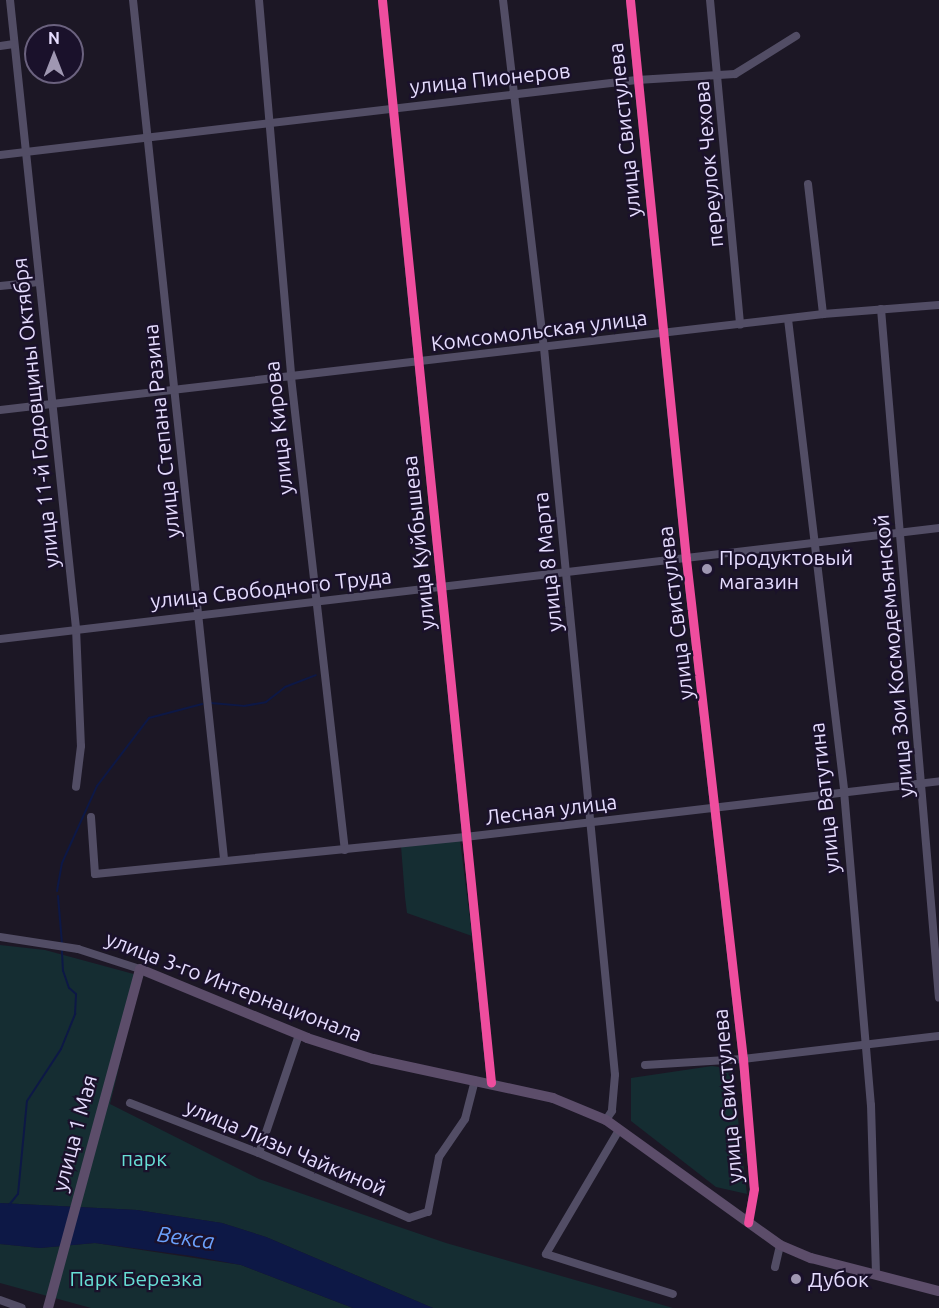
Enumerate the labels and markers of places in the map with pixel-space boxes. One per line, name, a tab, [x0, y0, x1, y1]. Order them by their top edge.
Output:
place label: Продуктовый магазин	[719, 544, 853, 594]
marker: Продуктовый магазин	[700, 562, 714, 576]
place label: Дубок	[808, 1266, 869, 1292]
marker: Дубок	[789, 1272, 803, 1286]

